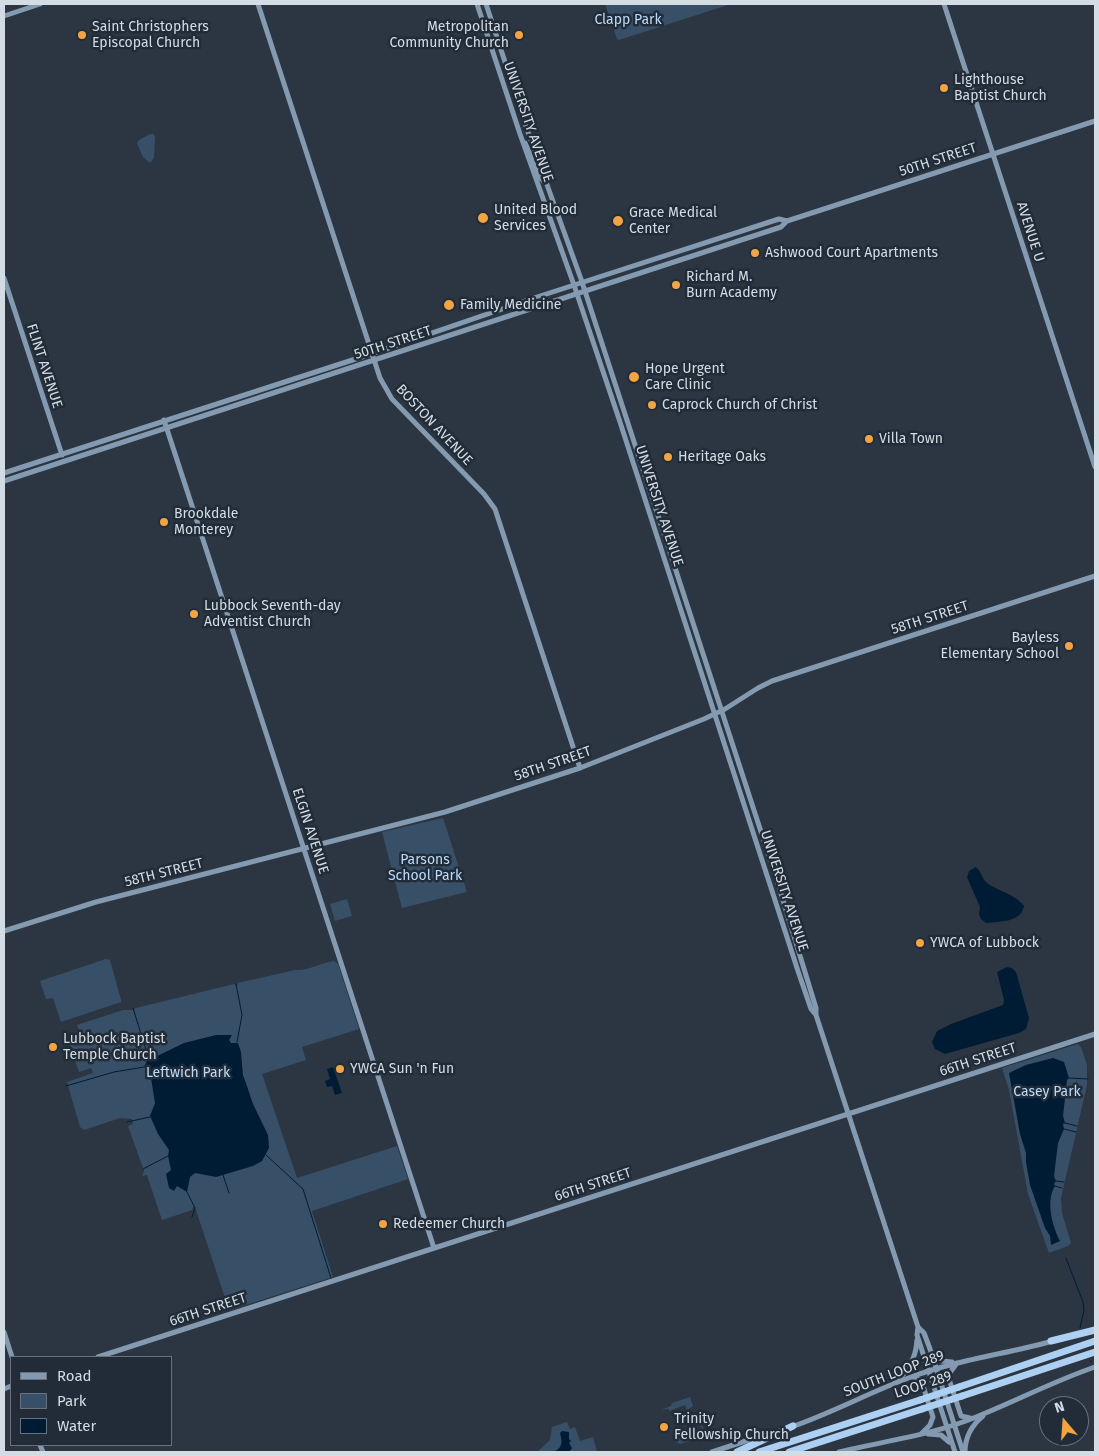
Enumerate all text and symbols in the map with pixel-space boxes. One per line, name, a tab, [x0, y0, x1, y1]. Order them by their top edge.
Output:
park label: Clapp Park	[594, 12, 662, 28]
place label: Saint Christophers Episcopal Church	[92, 19, 209, 52]
place label: Metropolitan Community Church	[389, 19, 509, 52]
marker: Saint Christophers Episcopal Church	[76, 29, 88, 41]
marker: Metropolitan Community Church	[513, 29, 525, 41]
street label: UNIVERSITY AVENUE	[499, 59, 557, 185]
place label: Lighthouse Baptist Church	[954, 72, 1047, 104]
marker: Lighthouse Baptist Church	[938, 82, 950, 94]
street label: 50TH STREET	[897, 140, 979, 180]
street label: AVENUE U	[1012, 200, 1048, 264]
place label: United Blood Services	[494, 202, 577, 234]
place label: Grace Medical Center	[629, 205, 717, 238]
marker: United Blood Services	[476, 211, 490, 225]
marker: Grace Medical Center	[611, 214, 625, 228]
place label: Ashwood Court Apartments	[765, 245, 938, 261]
marker: Ashwood Court Apartments	[749, 247, 761, 259]
place label: Richard M. Burn Academy	[686, 269, 777, 302]
marker: Richard M. Burn Academy	[670, 279, 682, 291]
place label: Family Medicine	[460, 297, 561, 313]
marker: Family Medicine	[442, 298, 456, 312]
street label: FLINT AVENUE	[22, 322, 66, 410]
street label: 50TH STREET	[352, 323, 434, 363]
place label: Hope Urgent Care Clinic	[645, 361, 725, 394]
marker: Hope Urgent Care Clinic	[627, 370, 641, 384]
street label: BOSTON AVENUE	[392, 381, 476, 469]
place label: Caprock Church of Christ	[662, 397, 817, 413]
marker: Caprock Church of Christ	[646, 399, 658, 411]
place label: Villa Town	[879, 431, 943, 447]
marker: Villa Town	[863, 433, 875, 445]
street label: UNIVERSITY AVENUE	[631, 443, 687, 569]
place label: Heritage Oaks	[678, 449, 766, 465]
marker: Heritage Oaks	[662, 451, 674, 463]
place label: Brookdale Monterey	[174, 506, 238, 538]
marker: Brookdale Monterey	[158, 516, 170, 528]
place label: Lubbock Seventh-day Adventist Church	[204, 598, 341, 630]
street label: 58TH STREET	[889, 598, 971, 638]
marker: Lubbock Seventh-day Adventist Church	[188, 608, 200, 620]
place label: Bayless Elementary School	[941, 630, 1059, 662]
marker: Bayless Elementary School	[1063, 640, 1075, 652]
street label: 58TH STREET	[512, 743, 594, 785]
street label: ELGIN AVENUE	[288, 786, 332, 876]
street label: UNIVERSITY AVENUE	[756, 828, 812, 954]
park label: Parsons School Park	[388, 852, 462, 884]
street label: 58TH STREET	[123, 855, 205, 891]
place label: YWCA of Lubbock	[930, 935, 1039, 951]
marker: YWCA of Lubbock	[914, 937, 926, 949]
place label: Lubbock Baptist Temple Church	[63, 1031, 165, 1064]
street label: 66TH STREET	[937, 1040, 1019, 1080]
marker: Lubbock Baptist Temple Church	[47, 1041, 59, 1053]
place label: YWCA Sun 'n Fun	[350, 1061, 454, 1077]
marker: YWCA Sun 'n Fun	[334, 1063, 346, 1075]
park label: Leftwich Park	[146, 1065, 230, 1081]
park label: Casey Park	[1013, 1084, 1081, 1100]
street label: 66TH STREET	[552, 1165, 634, 1205]
place label: Redeemer Church	[393, 1216, 505, 1232]
marker: Redeemer Church	[377, 1218, 389, 1230]
street label: 66TH STREET	[167, 1290, 249, 1330]
street label: SOUTH LOOP 289	[841, 1347, 947, 1401]
legend	[10, 1356, 172, 1446]
text: Road	[57, 1367, 92, 1385]
street label: LOOP 289	[892, 1368, 954, 1402]
text: Park	[57, 1392, 87, 1410]
north arrow	[1039, 1396, 1089, 1446]
text: N	[1052, 1398, 1067, 1417]
place label: Trinity Fellowship Church	[674, 1411, 789, 1444]
text: Water	[57, 1417, 96, 1435]
marker: Trinity Fellowship Church	[658, 1421, 670, 1433]

